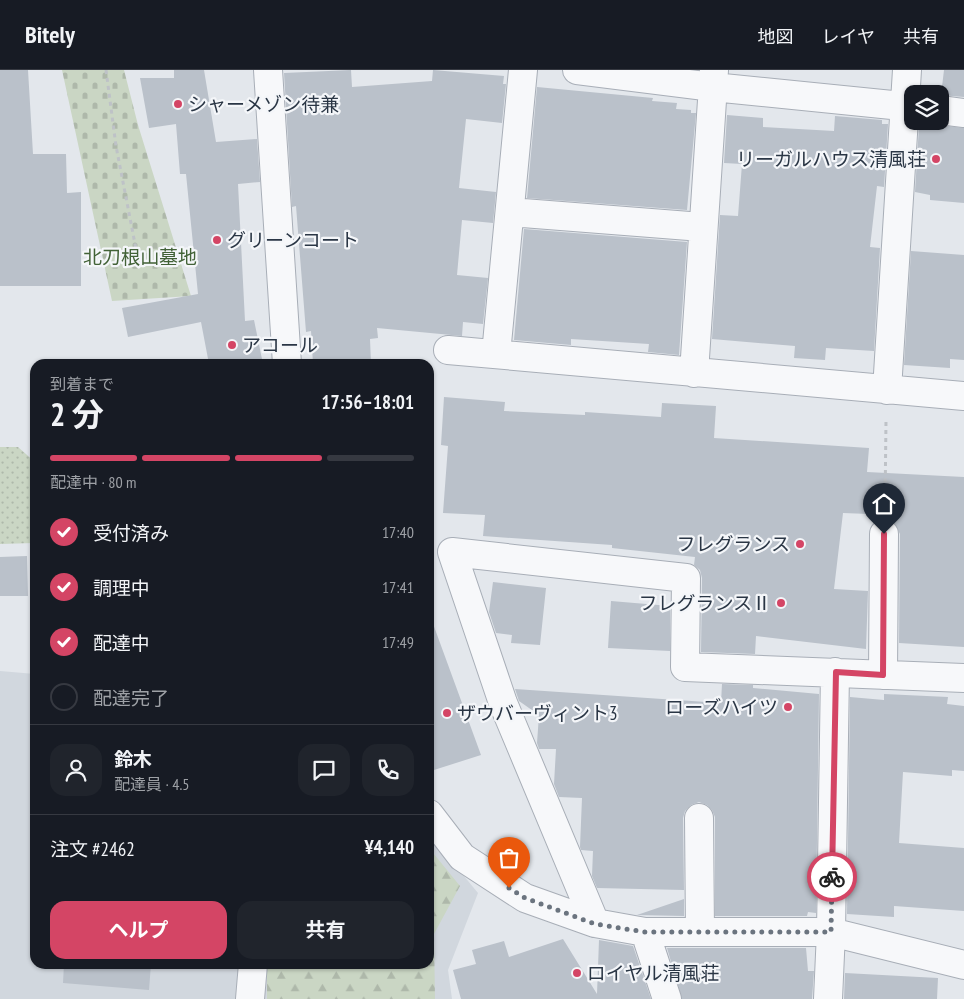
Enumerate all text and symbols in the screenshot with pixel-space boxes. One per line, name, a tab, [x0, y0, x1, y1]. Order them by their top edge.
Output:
text: Bitely	[25, 19, 75, 50]
text: 地図	[758, 25, 794, 48]
text: レイヤ	[822, 25, 875, 48]
text: 共有	[903, 25, 939, 48]
map controls	[904, 85, 949, 130]
button: layers	[904, 85, 949, 130]
place label: シャーメゾン待兼	[188, 92, 339, 116]
marker: シャーメゾン待兼	[172, 98, 184, 110]
place label: リーガルハウス清風荘	[736, 147, 926, 171]
marker: リーガルハウス清風荘	[930, 153, 942, 165]
place label: グリーンコート	[227, 228, 359, 252]
marker: グリーンコート	[211, 234, 223, 246]
park label: 北刀根山墓地	[83, 245, 197, 269]
place label: アコール	[242, 333, 318, 357]
marker: アコール	[226, 339, 238, 351]
text: 到着まで	[50, 374, 114, 394]
text: 17:56–18:01	[321, 390, 414, 414]
text: 2 分	[50, 393, 104, 435]
text: 配達中 · 80 m	[50, 472, 136, 492]
pin	[863, 483, 905, 534]
icon: home	[870, 490, 898, 518]
icon: check	[50, 518, 78, 546]
text: 受付済み	[93, 521, 169, 545]
text: 17:40	[382, 522, 414, 542]
place label: フレグランス	[676, 532, 790, 556]
marker: フレグランス	[794, 538, 806, 550]
icon: check	[50, 573, 78, 601]
text: 調理中	[93, 576, 150, 600]
text: 17:41	[382, 577, 414, 597]
place label: フレグランスⅡ	[638, 591, 771, 615]
marker: フレグランスⅡ	[775, 597, 787, 609]
icon: check	[50, 628, 78, 656]
text: 配達中	[93, 631, 150, 655]
text: 17:49	[382, 632, 414, 652]
text: 配達完了	[93, 686, 169, 710]
place label: ローズハイツ	[665, 695, 778, 719]
place label: ザウバーヴィント3	[457, 701, 618, 725]
marker: ローズハイツ	[782, 701, 794, 713]
marker: ザウバーヴィント3	[441, 707, 453, 719]
button: person	[50, 744, 102, 796]
button: chat	[298, 744, 350, 796]
button: phone	[362, 744, 414, 796]
text: 鈴木	[114, 747, 152, 771]
text: 配達員 · 4.5	[114, 774, 189, 794]
text: ¥4,140	[364, 835, 414, 859]
text: 注文 #2462	[50, 837, 135, 861]
pin	[488, 837, 530, 888]
icon: bag	[495, 844, 523, 872]
courier	[807, 852, 857, 902]
icon: bike	[818, 863, 846, 891]
button: ヘルプ	[50, 901, 227, 959]
button: 共有	[237, 901, 414, 959]
place label: ロイヤル清風荘	[587, 961, 719, 985]
marker: ロイヤル清風荘	[571, 967, 583, 979]

